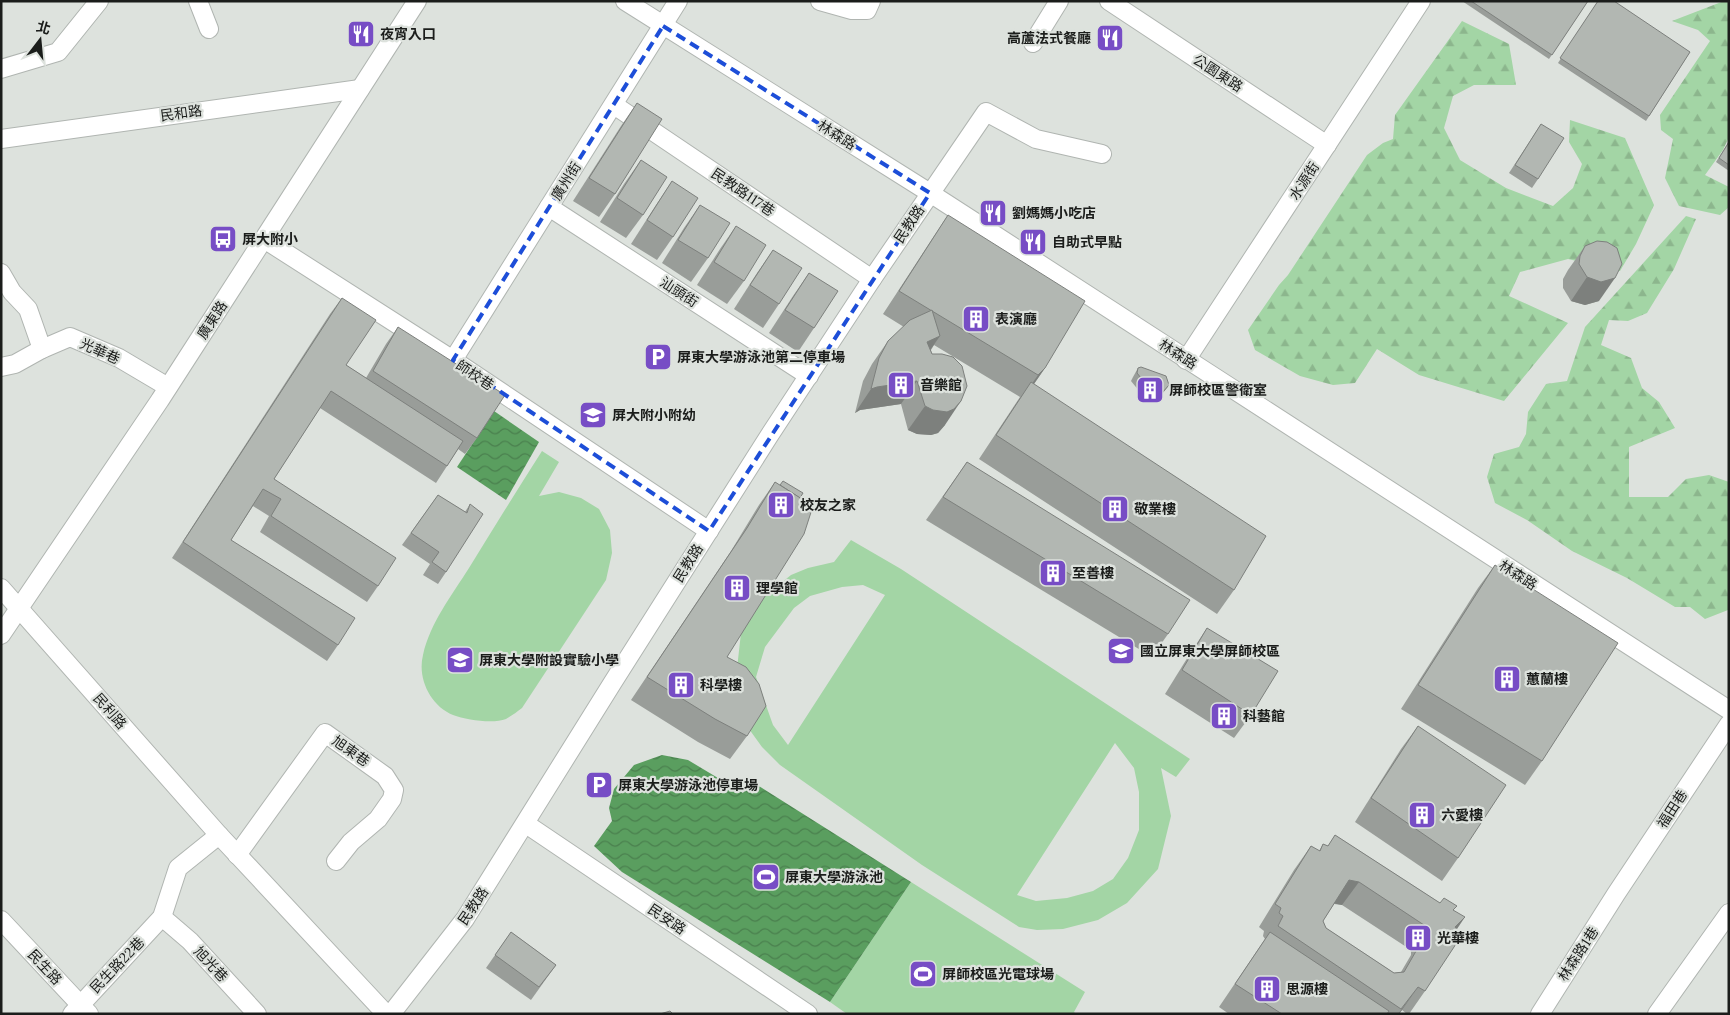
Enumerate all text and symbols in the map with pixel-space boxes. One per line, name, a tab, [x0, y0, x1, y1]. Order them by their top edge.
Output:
north arrow	[15, 15, 65, 65]
text: 北	[34, 17, 53, 38]
restaurant icon: 夜宵入口	[346, 19, 376, 49]
restaurant icon: 高蘆法式餐廳	[1095, 23, 1125, 53]
place label: 夜宵入口	[380, 25, 436, 43]
place label: 高蘆法式餐廳	[1007, 29, 1091, 47]
street label: 公園東路	[1190, 50, 1246, 96]
street label: 民和路	[159, 101, 203, 125]
street label: 林森路	[814, 116, 860, 154]
street label: 廣州街	[547, 158, 585, 204]
street label: 水源街	[1285, 158, 1323, 204]
street label: 民教路117巷	[708, 164, 778, 220]
restaurant icon: 劉媽媽小吃店	[978, 198, 1008, 228]
street label: 民教路	[890, 202, 928, 246]
place label: 劉媽媽小吃店	[1012, 204, 1096, 222]
bus stop icon: 屏大附小	[208, 224, 238, 254]
restaurant icon: 自助式早點	[1018, 227, 1048, 257]
place label: 屏大附小	[242, 230, 298, 248]
place label: 自助式早點	[1052, 233, 1122, 251]
street label: 汕頭街	[656, 273, 702, 311]
street label: 廣東路	[193, 297, 231, 343]
building icon: 表演廳	[961, 304, 991, 334]
place label: 表演廳	[995, 310, 1037, 328]
street label: 光華巷	[77, 334, 123, 368]
street label: 林森路	[1155, 335, 1201, 373]
parking icon: 屏東大學游泳池第二停車場	[643, 342, 673, 372]
place label: 屏東大學游泳池第二停車場	[677, 348, 845, 366]
street label: 師校巷	[453, 356, 497, 394]
building icon: 音樂館	[886, 370, 916, 400]
building icon: 屏師校區警衛室	[1135, 375, 1165, 405]
place label: 音樂館	[920, 376, 962, 394]
place label: 屏師校區警衛室	[1169, 381, 1267, 399]
school or university icon: 屏大附小附幼	[578, 400, 608, 430]
place label: 屏大附小附幼	[612, 406, 696, 424]
building icon: 校友之家	[766, 490, 796, 520]
building icon: 敬業樓	[1100, 494, 1130, 524]
place label: 校友之家	[800, 496, 856, 514]
place label: 敬業樓	[1134, 500, 1176, 518]
street label: 民教路	[669, 540, 707, 586]
street label: 林森路	[1495, 556, 1541, 594]
building icon: 至善樓	[1038, 558, 1068, 588]
place label: 至善樓	[1072, 564, 1114, 582]
building icon: 理學館	[722, 573, 752, 603]
place label: 理學館	[756, 579, 798, 597]
school or university icon: 國立屏東大學屏師校區	[1106, 636, 1136, 666]
place label: 國立屏東大學屏師校區	[1140, 642, 1280, 660]
school or university icon: 屏東大學附設實驗小學	[445, 645, 475, 675]
place label: 屏東大學附設實驗小學	[479, 651, 619, 669]
building icon: 蕙蘭樓	[1492, 664, 1522, 694]
building icon: 科學樓	[666, 670, 696, 700]
place label: 蕙蘭樓	[1526, 670, 1568, 688]
place label: 科學樓	[700, 676, 742, 694]
street label: 民利路	[89, 689, 131, 733]
building icon: 科藝館	[1209, 701, 1239, 731]
place label: 科藝館	[1243, 707, 1285, 725]
street label: 旭東巷	[329, 732, 373, 770]
parking icon: 屏東大學游泳池停車場	[584, 770, 614, 800]
place label: 屏東大學游泳池停車場	[618, 776, 758, 794]
street label: 福田巷	[1653, 786, 1691, 832]
building icon: 六愛樓	[1407, 800, 1437, 830]
place label: 六愛樓	[1441, 806, 1483, 824]
sports icon: 屏東大學游泳池	[751, 862, 781, 892]
place label: 屏東大學游泳池	[785, 868, 883, 886]
street label: 民教路	[454, 884, 492, 928]
street label: 民安路	[645, 900, 689, 938]
building icon: 光華樓	[1403, 923, 1433, 953]
street label: 林森路1巷	[1554, 923, 1602, 985]
place label: 光華樓	[1437, 929, 1479, 947]
street label: 民生路22巷	[86, 933, 148, 997]
street label: 旭光巷	[190, 943, 232, 985]
street label: 民生路	[24, 946, 66, 988]
sports icon: 屏師校區光電球場	[908, 959, 938, 989]
place label: 屏師校區光電球場	[942, 965, 1054, 983]
building icon: 思源樓	[1252, 974, 1282, 1004]
place label: 思源樓	[1286, 980, 1328, 998]

